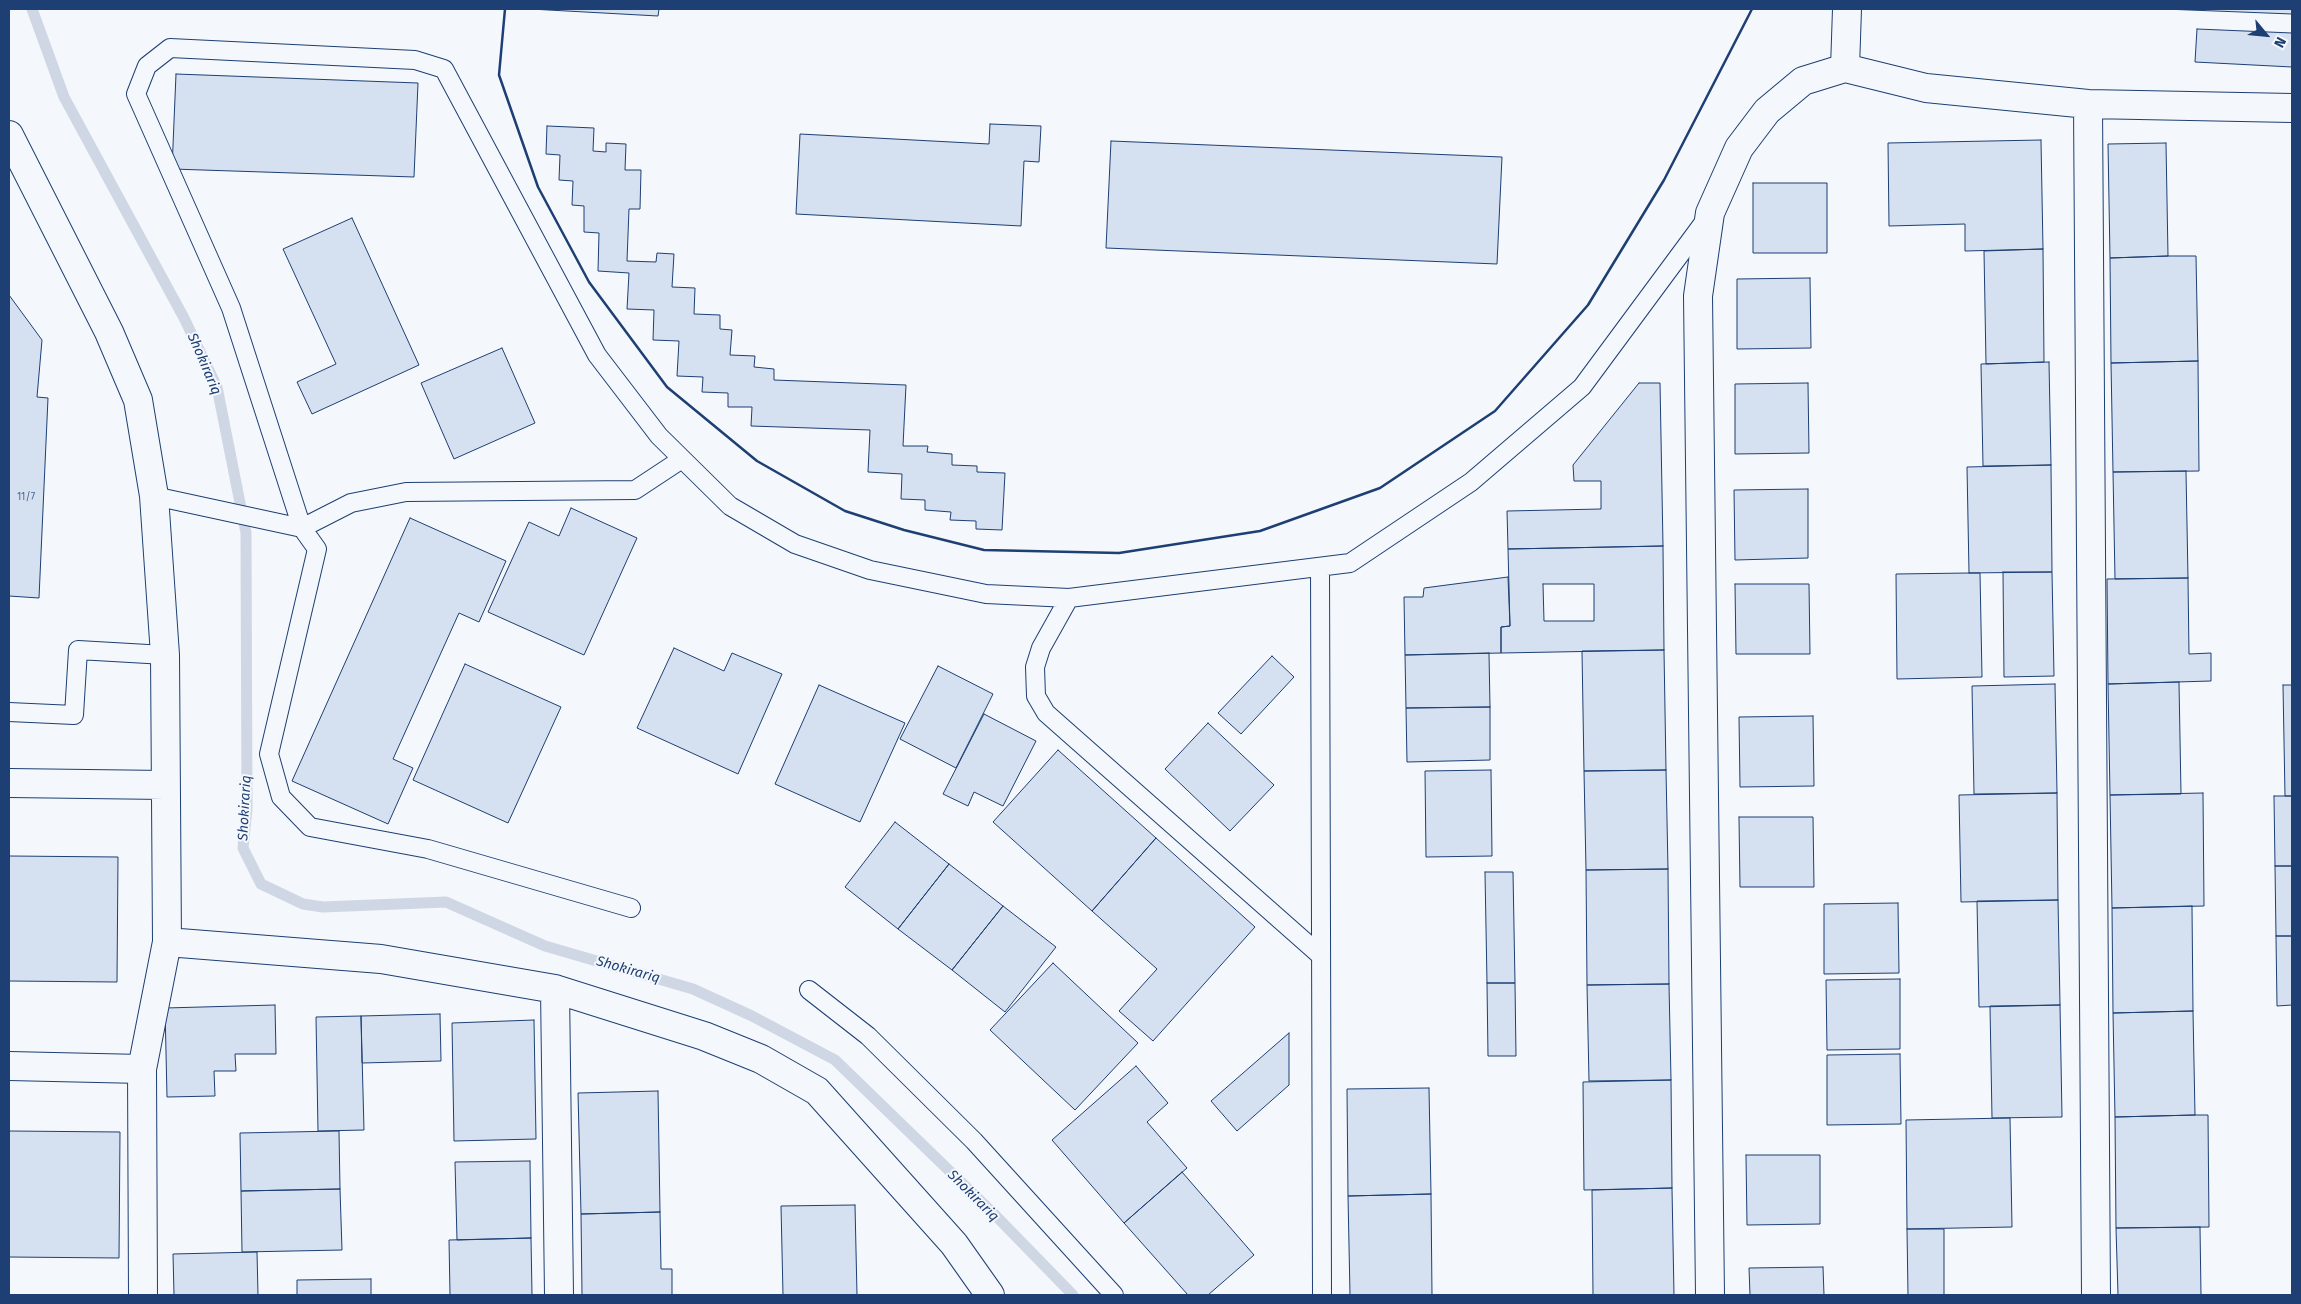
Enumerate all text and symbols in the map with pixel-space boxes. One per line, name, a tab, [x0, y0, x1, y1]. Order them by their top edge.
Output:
north arrow	[2241, 10, 2291, 60]
text: N	[2270, 34, 2289, 50]
water label: Shokirariq	[183, 331, 225, 397]
house number: 11/7	[17, 491, 35, 503]
water label: Shokirariq	[235, 775, 255, 841]
water label: Shokirariq	[594, 953, 662, 987]
water label: Shokirariq	[944, 1167, 1002, 1225]

